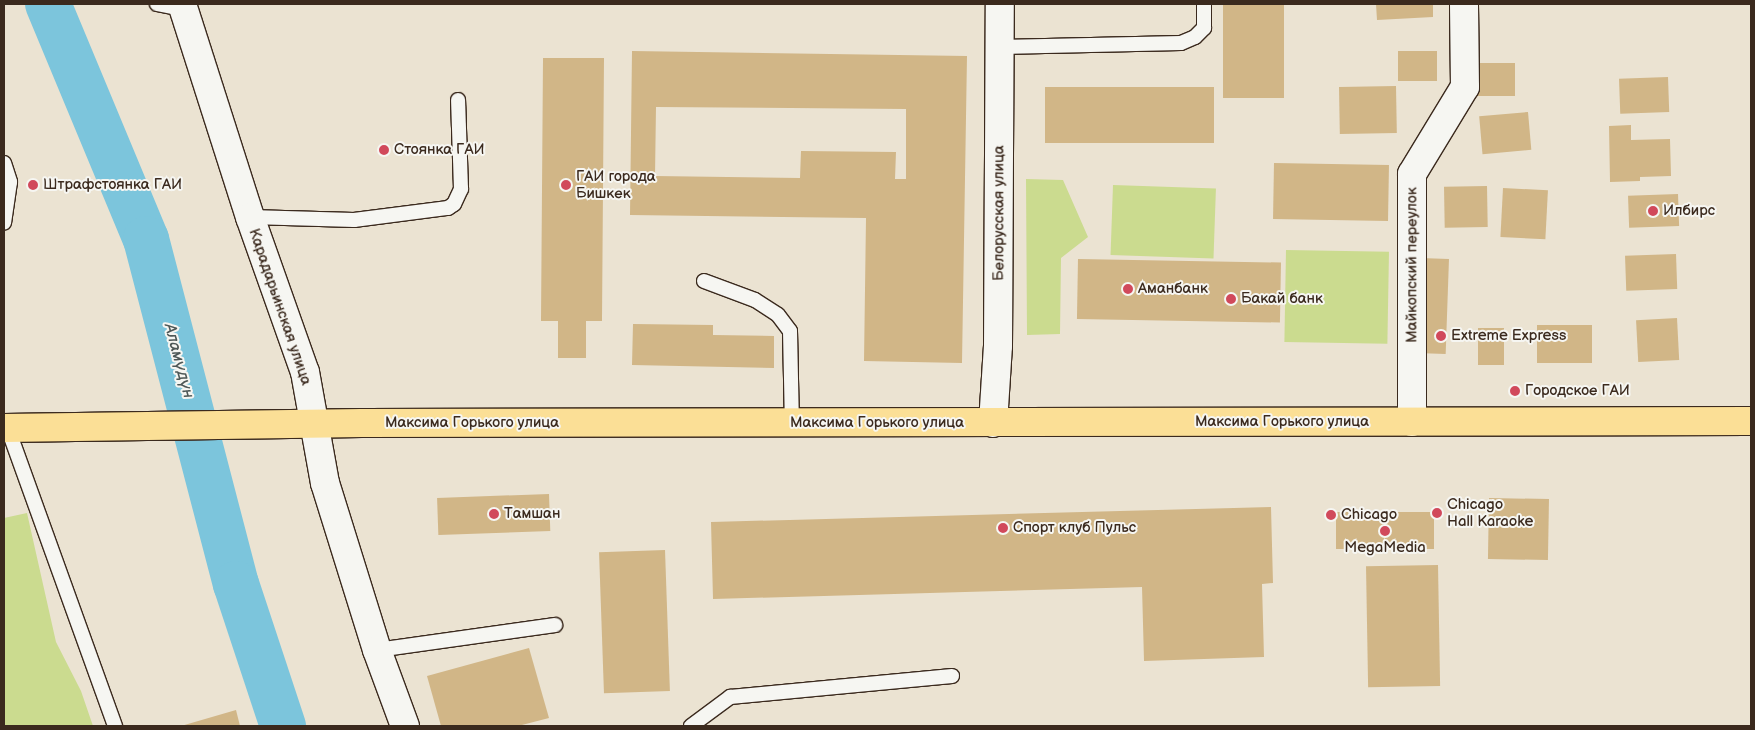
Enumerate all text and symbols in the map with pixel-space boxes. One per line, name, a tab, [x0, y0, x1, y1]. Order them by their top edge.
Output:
place label: Стоянка ГАИ	[394, 141, 485, 159]
marker: Стоянка ГАИ	[378, 144, 390, 156]
street label: Белорусская улица	[990, 145, 1008, 281]
place label: ГАИ города Бишкек	[576, 167, 656, 202]
place label: Штрафстоянка ГАИ	[43, 176, 182, 194]
marker: Штрафстоянка ГАИ	[27, 179, 39, 191]
marker: ГАИ города Бишкек	[560, 179, 572, 191]
street label: Майкопский переулок	[1403, 187, 1421, 343]
place label: Илбирс	[1663, 202, 1715, 220]
marker: Илбирс	[1647, 205, 1659, 217]
street label: Карадарьинская улица	[245, 226, 315, 388]
place label: Аманбанк	[1138, 280, 1208, 298]
marker: Аманбанк	[1122, 283, 1134, 295]
place label: Бакай банк	[1241, 290, 1323, 308]
marker: Бакай банк	[1225, 293, 1237, 305]
water label: Аламүдүн	[159, 322, 197, 400]
place label: Extreme Express	[1451, 327, 1566, 345]
marker: Extreme Express	[1435, 330, 1447, 342]
place label: Городское ГАИ	[1525, 382, 1630, 400]
marker: Городское ГАИ	[1509, 385, 1521, 397]
street label: Максима Горького улица	[1195, 413, 1369, 431]
street label: Максима Горького улица	[385, 414, 559, 432]
street label: Максима Горького улица	[790, 414, 964, 432]
place label: Chicago Hall Karaoke	[1447, 495, 1533, 530]
place label: Тамшан	[504, 505, 560, 523]
place label: Chicago	[1341, 506, 1397, 524]
marker: Chicago Hall Karaoke	[1431, 507, 1443, 519]
marker: Тамшан	[488, 508, 500, 520]
marker: Chicago	[1325, 509, 1337, 521]
place label: Спорт клуб Пульс	[1013, 519, 1136, 537]
marker: Спорт клуб Пульс	[997, 522, 1009, 534]
marker: MegaMedia	[1379, 525, 1391, 537]
place label: MegaMedia	[1344, 539, 1426, 557]

